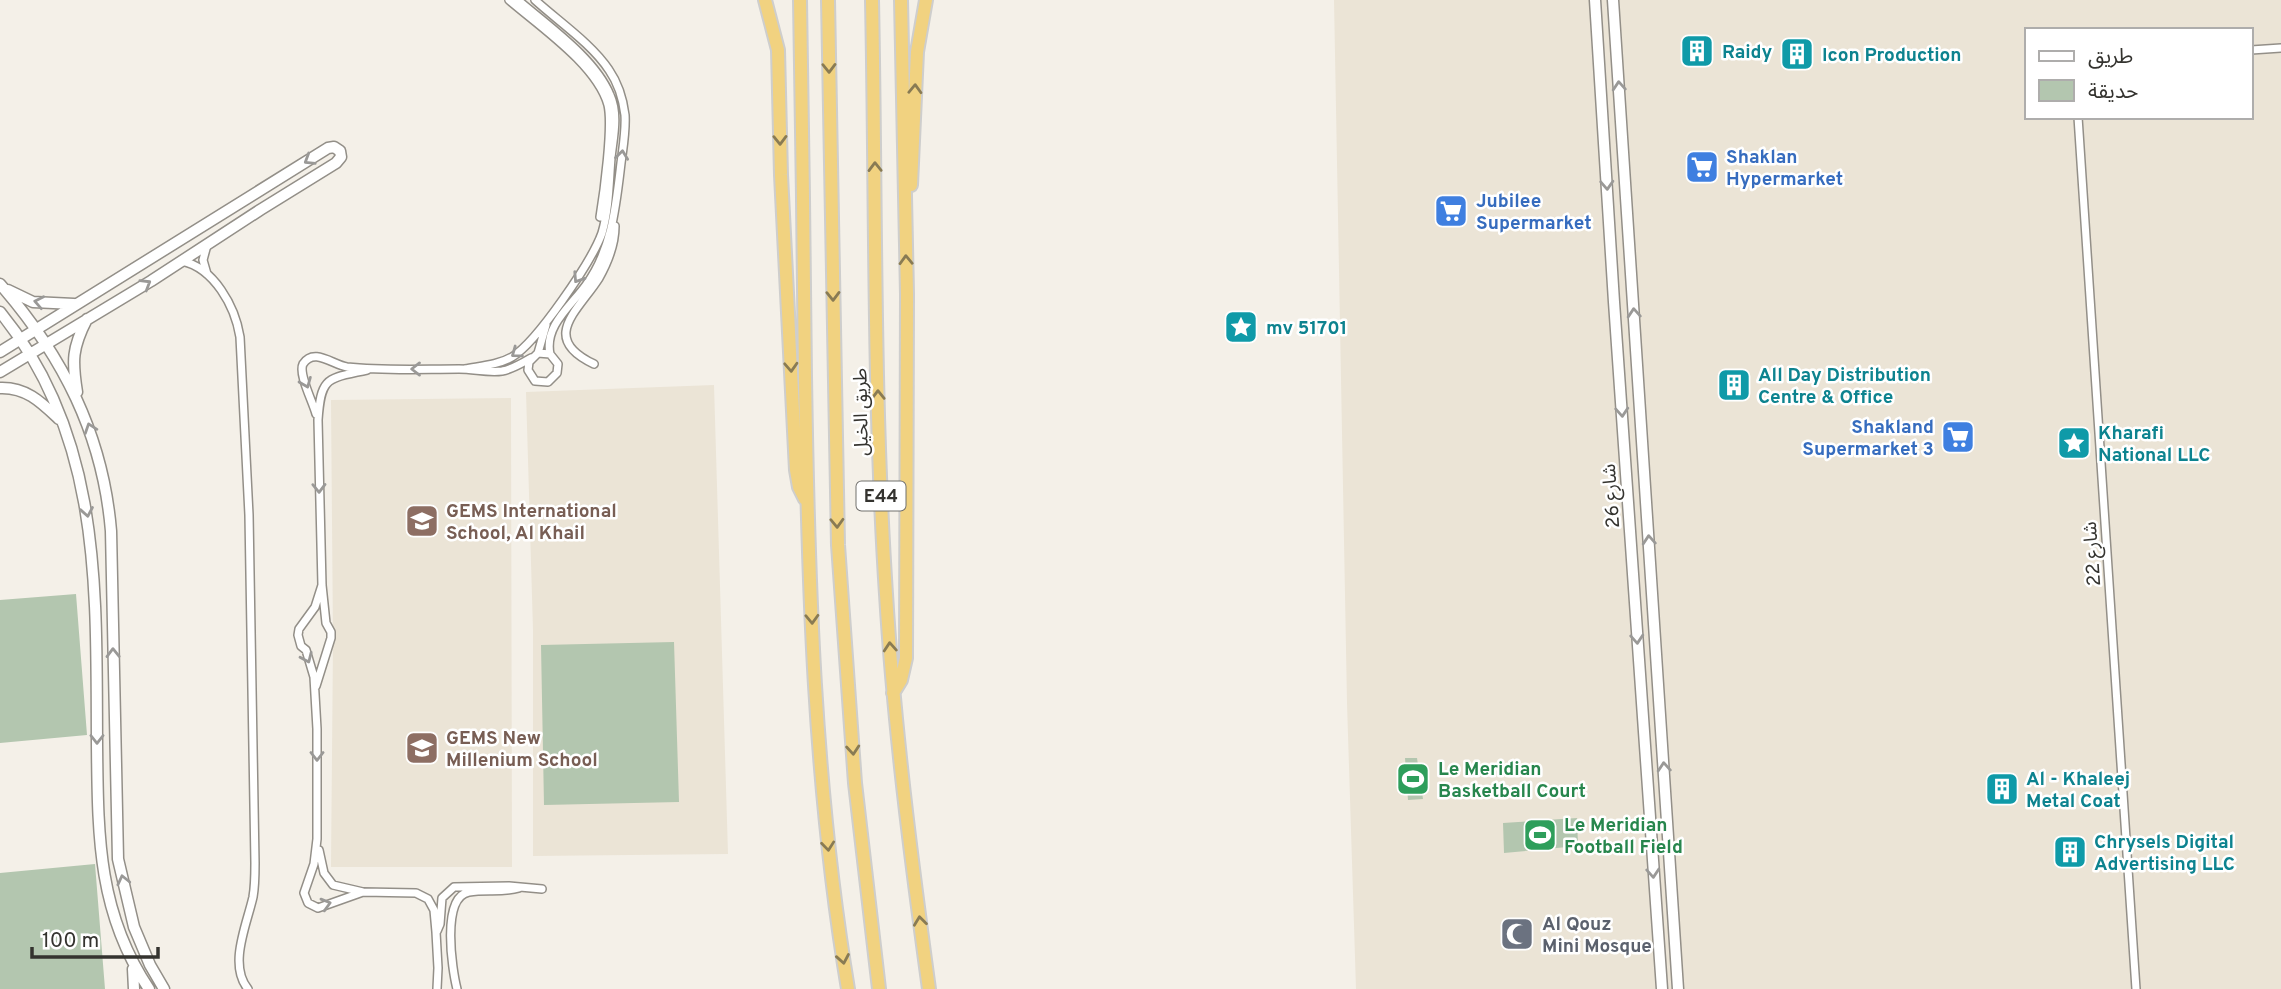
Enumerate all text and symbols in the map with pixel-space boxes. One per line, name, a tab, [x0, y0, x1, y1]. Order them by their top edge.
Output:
legend	[2025, 28, 2253, 119]
building icon: Raidy	[1678, 32, 1716, 70]
building icon: Icon Production	[1778, 35, 1816, 73]
place label: Raidy	[1722, 41, 1773, 65]
place label: Icon Production	[1822, 44, 1961, 68]
text: طريق	[2088, 44, 2133, 71]
one-way arrow	[821, 63, 837, 74]
text: حديقة	[2088, 79, 2138, 106]
one-way arrow	[1612, 81, 1627, 92]
one-way arrow	[908, 84, 923, 95]
one-way arrow	[772, 135, 788, 146]
place label: Shaklan Hypermarket	[1726, 146, 1843, 192]
supermarket icon: Shaklan Hypermarket	[1683, 148, 1721, 186]
one-way arrow	[615, 149, 630, 161]
one-way arrow	[304, 152, 317, 165]
one-way arrow	[867, 162, 883, 172]
one-way arrow	[1599, 179, 1614, 190]
place label: Jubilee Supermarket	[1476, 190, 1592, 236]
supermarket icon: Jubilee Supermarket	[1432, 192, 1470, 230]
one-way arrow	[899, 254, 914, 265]
one-way arrow	[573, 270, 586, 283]
one-way arrow	[138, 279, 151, 292]
one-way arrow	[825, 290, 840, 301]
one-way arrow	[33, 295, 45, 310]
place icon: mv 51701	[1222, 308, 1260, 346]
one-way arrow	[1627, 308, 1642, 319]
place label: mv 51701	[1266, 317, 1347, 341]
one-way arrow	[512, 344, 524, 357]
one-way arrow	[410, 361, 421, 377]
one-way arrow	[783, 362, 798, 373]
place label: All Day Distribution Centre & Office	[1758, 364, 1931, 410]
building icon: All Day Distribution Centre & Office	[1715, 366, 1753, 404]
street label: طريق الخيل	[849, 368, 875, 456]
one-way arrow	[297, 376, 311, 388]
one-way arrow	[870, 389, 886, 400]
one-way arrow	[1614, 406, 1629, 417]
place label: Shakland Supermarket 3	[1802, 416, 1934, 462]
supermarket icon: Shakland Supermarket 3	[1939, 418, 1977, 456]
place label: Kharafi National LLC	[2098, 422, 2211, 468]
one-way arrow	[84, 423, 98, 435]
place icon: Kharafi National LLC	[2055, 424, 2093, 462]
street label: شارع 26	[1598, 463, 1626, 529]
road number: E44	[856, 482, 906, 510]
one-way arrow	[311, 483, 326, 494]
place label: GEMS International School, Al Khail	[446, 500, 617, 546]
school or university icon: GEMS International School, Al Khail	[403, 502, 441, 540]
one-way arrow	[79, 506, 94, 518]
one-way arrow	[830, 518, 845, 529]
street label: شارع 22	[2079, 521, 2107, 587]
one-way arrow	[1642, 534, 1657, 545]
one-way arrow	[805, 614, 820, 625]
one-way arrow	[1629, 633, 1644, 644]
one-way arrow	[883, 641, 898, 652]
one-way arrow	[106, 648, 121, 659]
one-way arrow	[299, 650, 312, 663]
place label: GEMS New Millenium School	[446, 727, 598, 773]
school or university icon: GEMS New Millenium School	[403, 729, 441, 767]
one-way arrow	[89, 734, 105, 744]
one-way arrow	[845, 745, 860, 756]
one-way arrow	[309, 751, 325, 762]
place label: Le Meridian Basketball Court	[1438, 758, 1586, 804]
sports icon: Le Meridian Basketball Court	[1394, 760, 1432, 798]
one-way arrow	[1656, 762, 1671, 773]
place label: Al - Khaleej Metal Coat	[2026, 768, 2130, 814]
building icon: Al - Khaleej Metal Coat	[1983, 770, 2021, 808]
place label: Le Meridian Football Field	[1564, 814, 1683, 860]
sports icon: Le Meridian Football Field	[1521, 816, 1559, 854]
place label: Chrysels Digital Advertising LLC	[2094, 831, 2235, 877]
building icon: Chrysels Digital Advertising LLC	[2051, 833, 2089, 871]
one-way arrow	[820, 840, 835, 852]
one-way arrow	[1645, 868, 1660, 879]
one-way arrow	[116, 874, 131, 886]
one-way arrow	[320, 897, 332, 912]
place label: Al Qouz Mini Mosque	[1542, 913, 1652, 959]
one-way arrow	[912, 915, 927, 927]
mosque icon: Al Qouz Mini Mosque	[1498, 915, 1536, 953]
scale bar	[32, 916, 158, 960]
text: 100 m	[42, 928, 99, 955]
one-way arrow	[835, 954, 850, 965]

